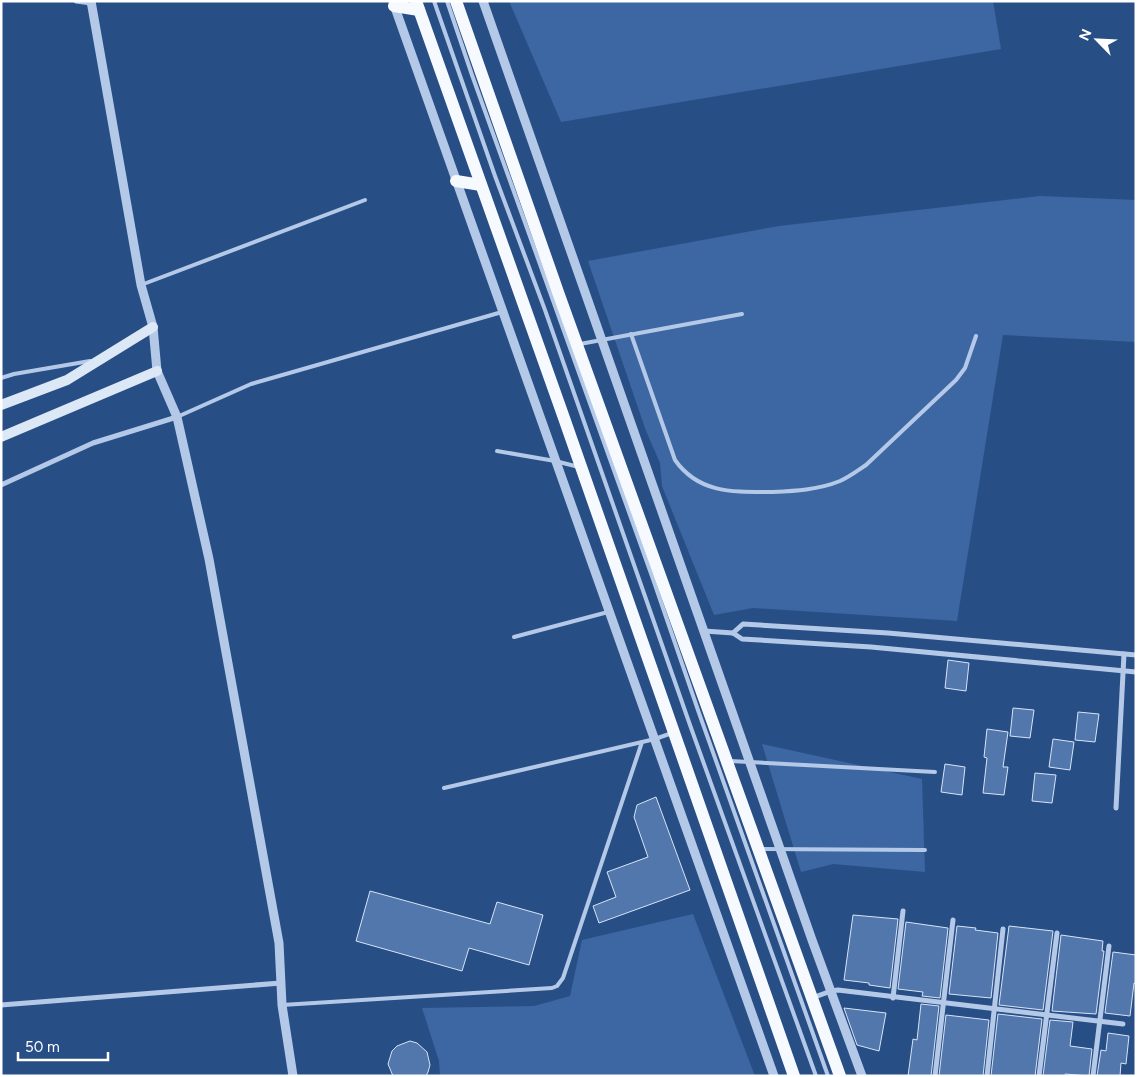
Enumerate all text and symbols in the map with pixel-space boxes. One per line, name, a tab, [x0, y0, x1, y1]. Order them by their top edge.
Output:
north arrow	[1072, 15, 1122, 65]
text: N	[1076, 27, 1096, 43]
scale bar	[18, 1030, 108, 1062]
text: 50 m	[25, 1038, 60, 1056]

